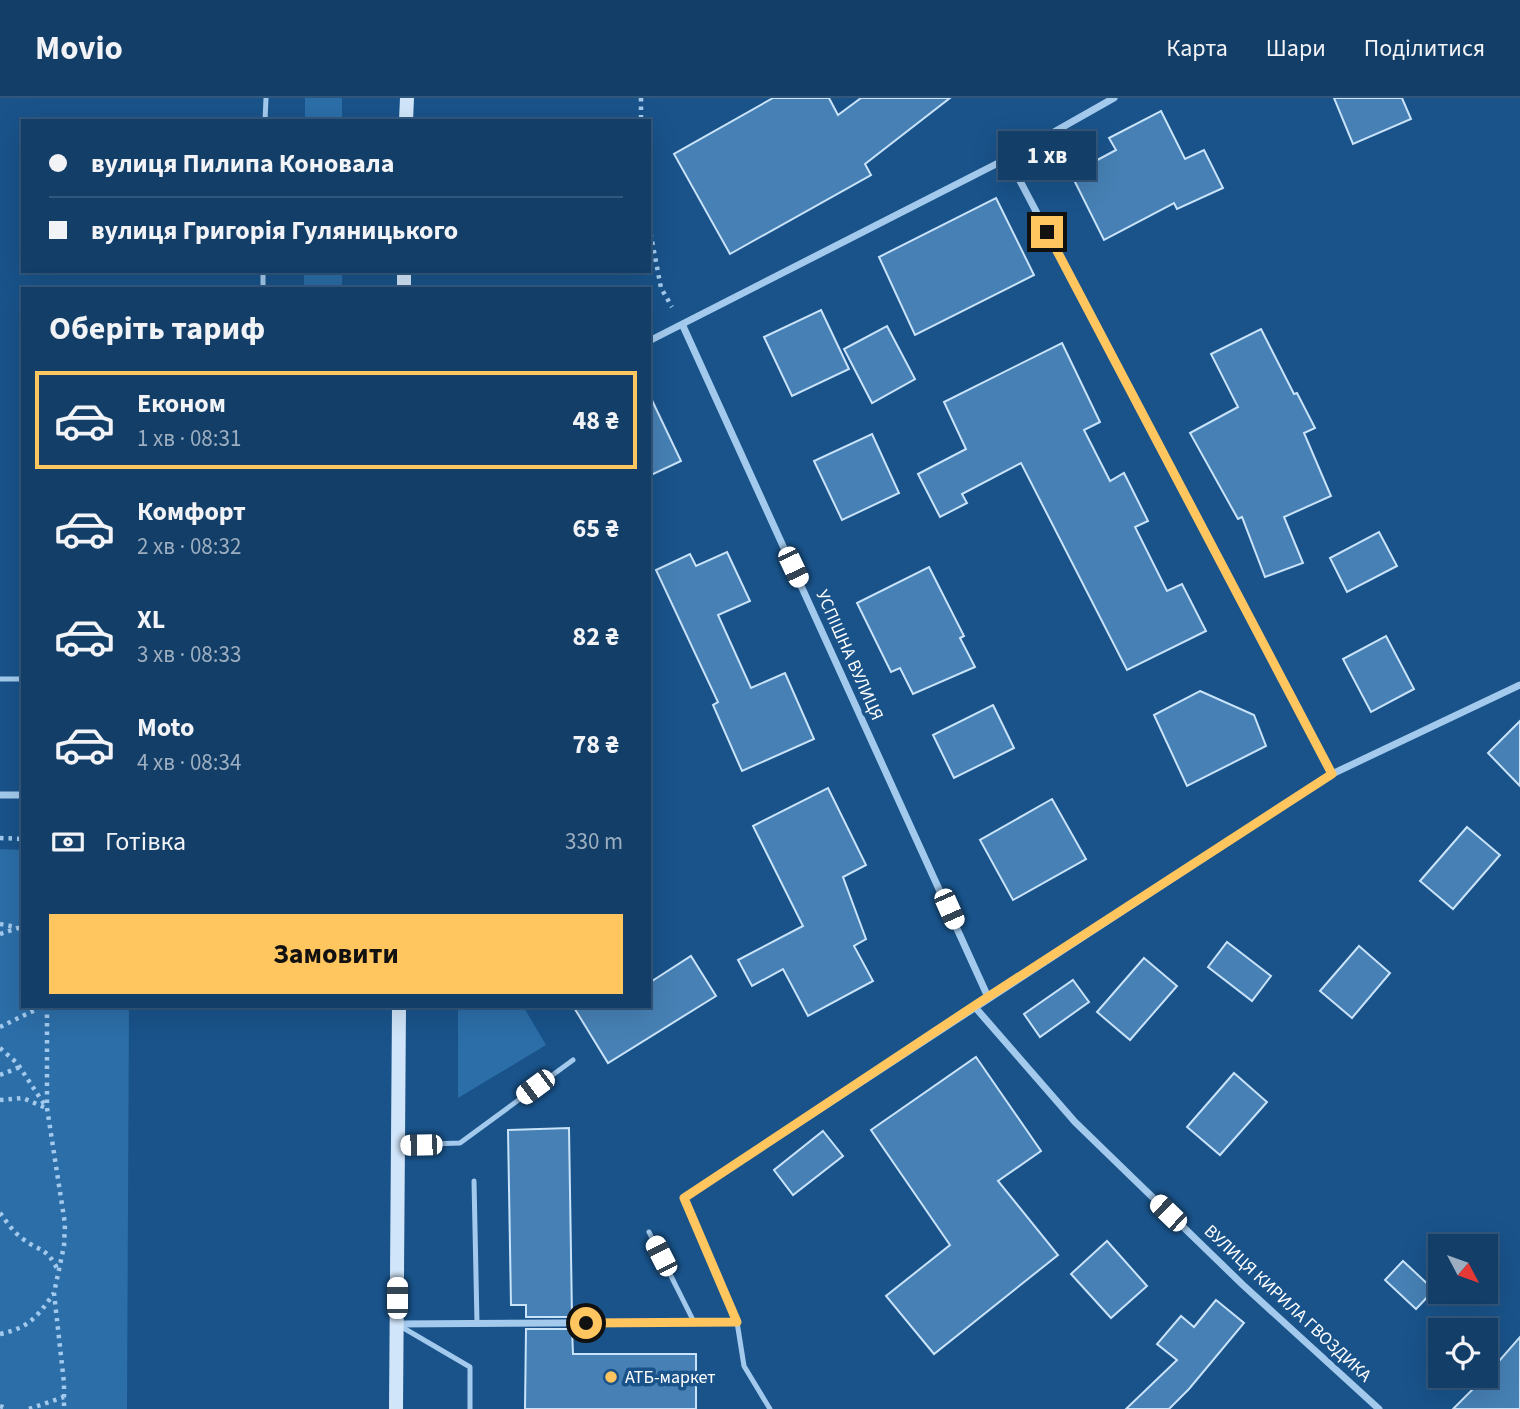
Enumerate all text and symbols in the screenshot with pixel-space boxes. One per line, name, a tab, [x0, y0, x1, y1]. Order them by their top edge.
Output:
text: Movio	[35, 25, 123, 72]
text: Карта	[1166, 31, 1228, 66]
text: Шари	[1266, 31, 1326, 66]
text: Поділитися	[1364, 31, 1485, 66]
callout: 1 хв	[998, 130, 1096, 180]
text: 1 хв	[1027, 139, 1067, 172]
text: вулиця Пилипа Коновала	[91, 145, 394, 182]
text: вулиця Григорія Гуляницького	[91, 212, 458, 249]
route end	[1031, 216, 1063, 248]
text: Оберіть тариф	[49, 306, 265, 352]
text: Економ	[137, 385, 226, 422]
icon: car	[53, 389, 116, 452]
text: 48 ₴	[573, 402, 619, 439]
text: 1 хв · 08:31	[137, 422, 241, 455]
text: Комфорт	[137, 493, 246, 530]
icon: car	[53, 497, 116, 560]
text: 65 ₴	[573, 510, 619, 547]
text: 2 хв · 08:32	[137, 530, 241, 563]
car	[775, 544, 812, 590]
street label: УСПІШНА ВУЛИЦЯ	[810, 586, 890, 725]
text: XL	[137, 601, 165, 638]
icon: car	[53, 605, 116, 668]
text: 82 ₴	[573, 618, 619, 655]
text: 3 хв · 08:33	[137, 638, 241, 671]
text: Moto	[137, 709, 194, 746]
icon: car	[53, 713, 116, 776]
text: 78 ₴	[573, 726, 619, 763]
text: 4 хв · 08:34	[137, 746, 241, 779]
icon: cash	[49, 823, 87, 861]
text: Готівка	[105, 823, 186, 860]
text: 330 m	[565, 825, 623, 858]
car	[931, 886, 968, 932]
button: Замовити	[49, 914, 623, 994]
car	[512, 1066, 559, 1108]
car	[400, 1134, 443, 1156]
car	[1146, 1191, 1191, 1235]
street label: ВУЛИЦЯ КИРИЛА ГВОЗДИКА	[1198, 1219, 1377, 1388]
car	[643, 1233, 680, 1279]
north arrow	[1428, 1234, 1498, 1304]
map controls	[1428, 1234, 1498, 1388]
car	[387, 1277, 408, 1319]
route start	[570, 1307, 602, 1339]
button: locate	[1428, 1318, 1498, 1388]
place label: АТБ-маркет	[625, 1365, 716, 1390]
marker: АТБ-маркет	[603, 1369, 619, 1385]

